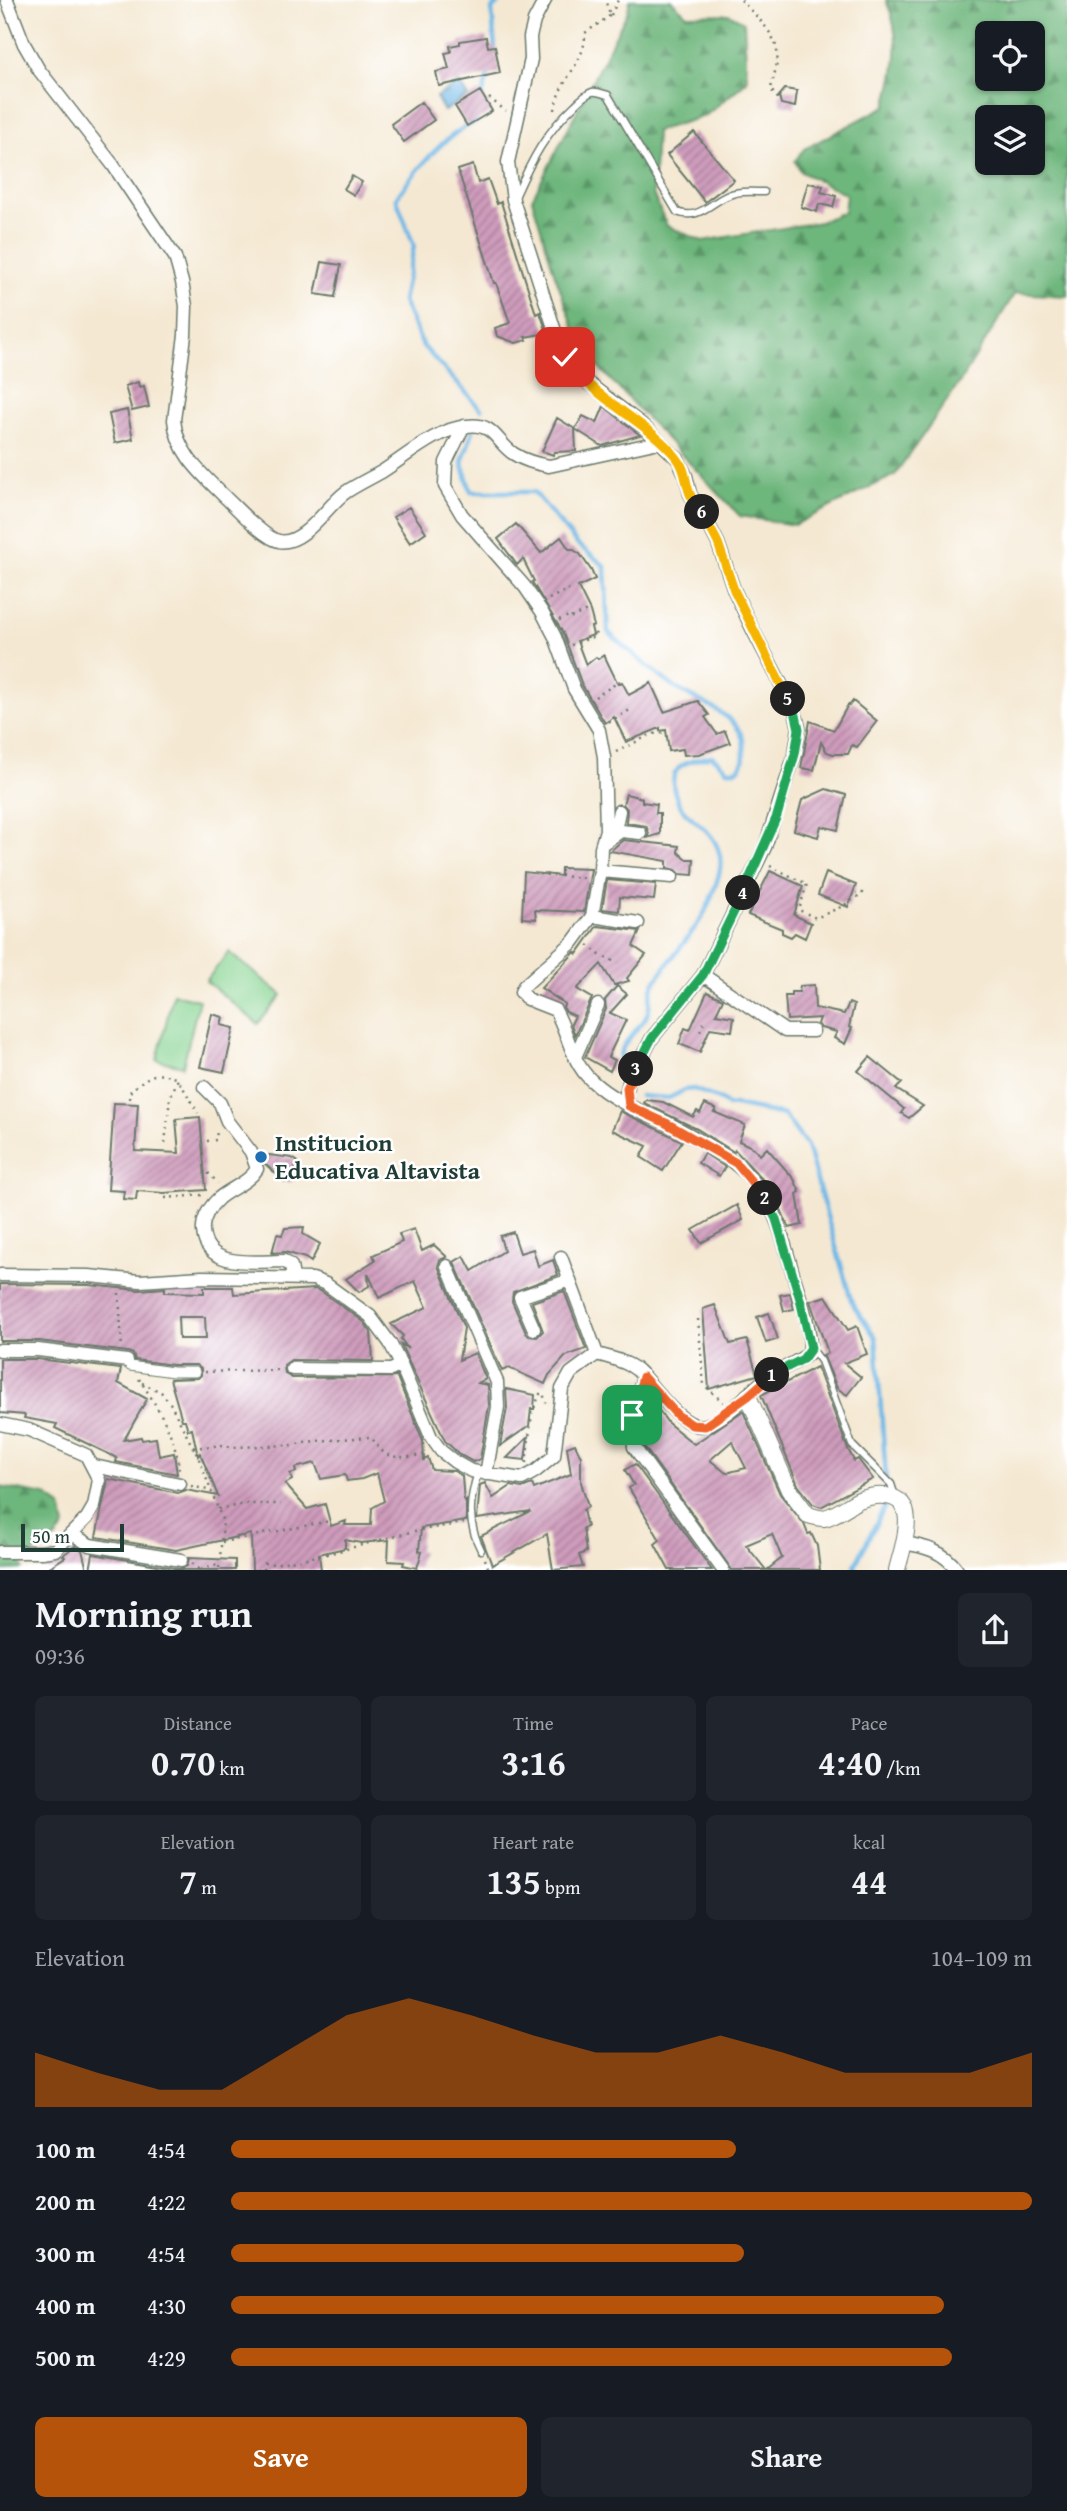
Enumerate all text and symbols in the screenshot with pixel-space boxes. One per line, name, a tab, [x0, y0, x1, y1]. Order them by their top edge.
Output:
map controls	[975, 21, 1045, 175]
button: locate	[975, 21, 1045, 91]
button: layers	[975, 105, 1045, 175]
pin	[535, 327, 595, 387]
icon: check	[546, 338, 584, 376]
pin: 6	[684, 494, 720, 530]
text: 6	[697, 497, 706, 525]
pin: 5	[770, 682, 806, 716]
text: 5	[783, 684, 792, 712]
pin: 4	[726, 876, 760, 910]
text: 4	[738, 878, 747, 906]
pin: 3	[618, 1052, 654, 1086]
text: 3	[631, 1054, 640, 1082]
place label: Institucion Educativa Altavista	[275, 1125, 481, 1188]
marker: Institucion Educativa Altavista	[253, 1149, 269, 1165]
pin: 2	[748, 1180, 782, 1216]
text: 2	[760, 1183, 769, 1211]
pin: 1	[754, 1358, 790, 1392]
text: 1	[767, 1360, 776, 1388]
pin	[602, 1385, 662, 1445]
icon: arrive	[613, 1396, 651, 1434]
scale bar	[21, 1520, 124, 1552]
text: 50 m	[32, 1522, 70, 1550]
text: Morning run	[35, 1585, 252, 1641]
button: share	[958, 1593, 1032, 1667]
text: 09:36	[35, 1639, 85, 1672]
text: Distance	[164, 1709, 232, 1737]
text: Time	[513, 1709, 554, 1737]
text: Pace	[851, 1709, 887, 1737]
text: 0.70	[151, 1737, 215, 1788]
text: 3:16	[501, 1737, 566, 1788]
text: 4:40	[818, 1737, 882, 1788]
text: km	[215, 1754, 245, 1782]
text: /km	[882, 1754, 920, 1782]
text: Elevation	[161, 1828, 235, 1856]
text: Heart rate	[493, 1828, 574, 1856]
text: kcal	[853, 1828, 885, 1856]
text: 7	[179, 1856, 197, 1907]
text: 135	[486, 1856, 541, 1907]
text: 44	[851, 1856, 887, 1907]
text: m	[197, 1873, 217, 1901]
text: bpm	[541, 1873, 581, 1901]
text: Elevation	[35, 1941, 125, 1974]
text: 104–109 m	[931, 1941, 1032, 1974]
text: 100 m	[35, 2133, 96, 2166]
text: 4:54	[147, 2133, 186, 2166]
text: 200 m	[35, 2185, 96, 2218]
text: 4:22	[147, 2185, 186, 2218]
text: 300 m	[35, 2237, 96, 2270]
text: 4:54	[147, 2237, 186, 2270]
text: 400 m	[35, 2289, 96, 2322]
text: 4:30	[147, 2289, 186, 2322]
text: 500 m	[35, 2341, 96, 2374]
text: 4:29	[147, 2341, 186, 2374]
button: Save	[35, 2417, 527, 2497]
button: Share	[541, 2417, 1032, 2497]

